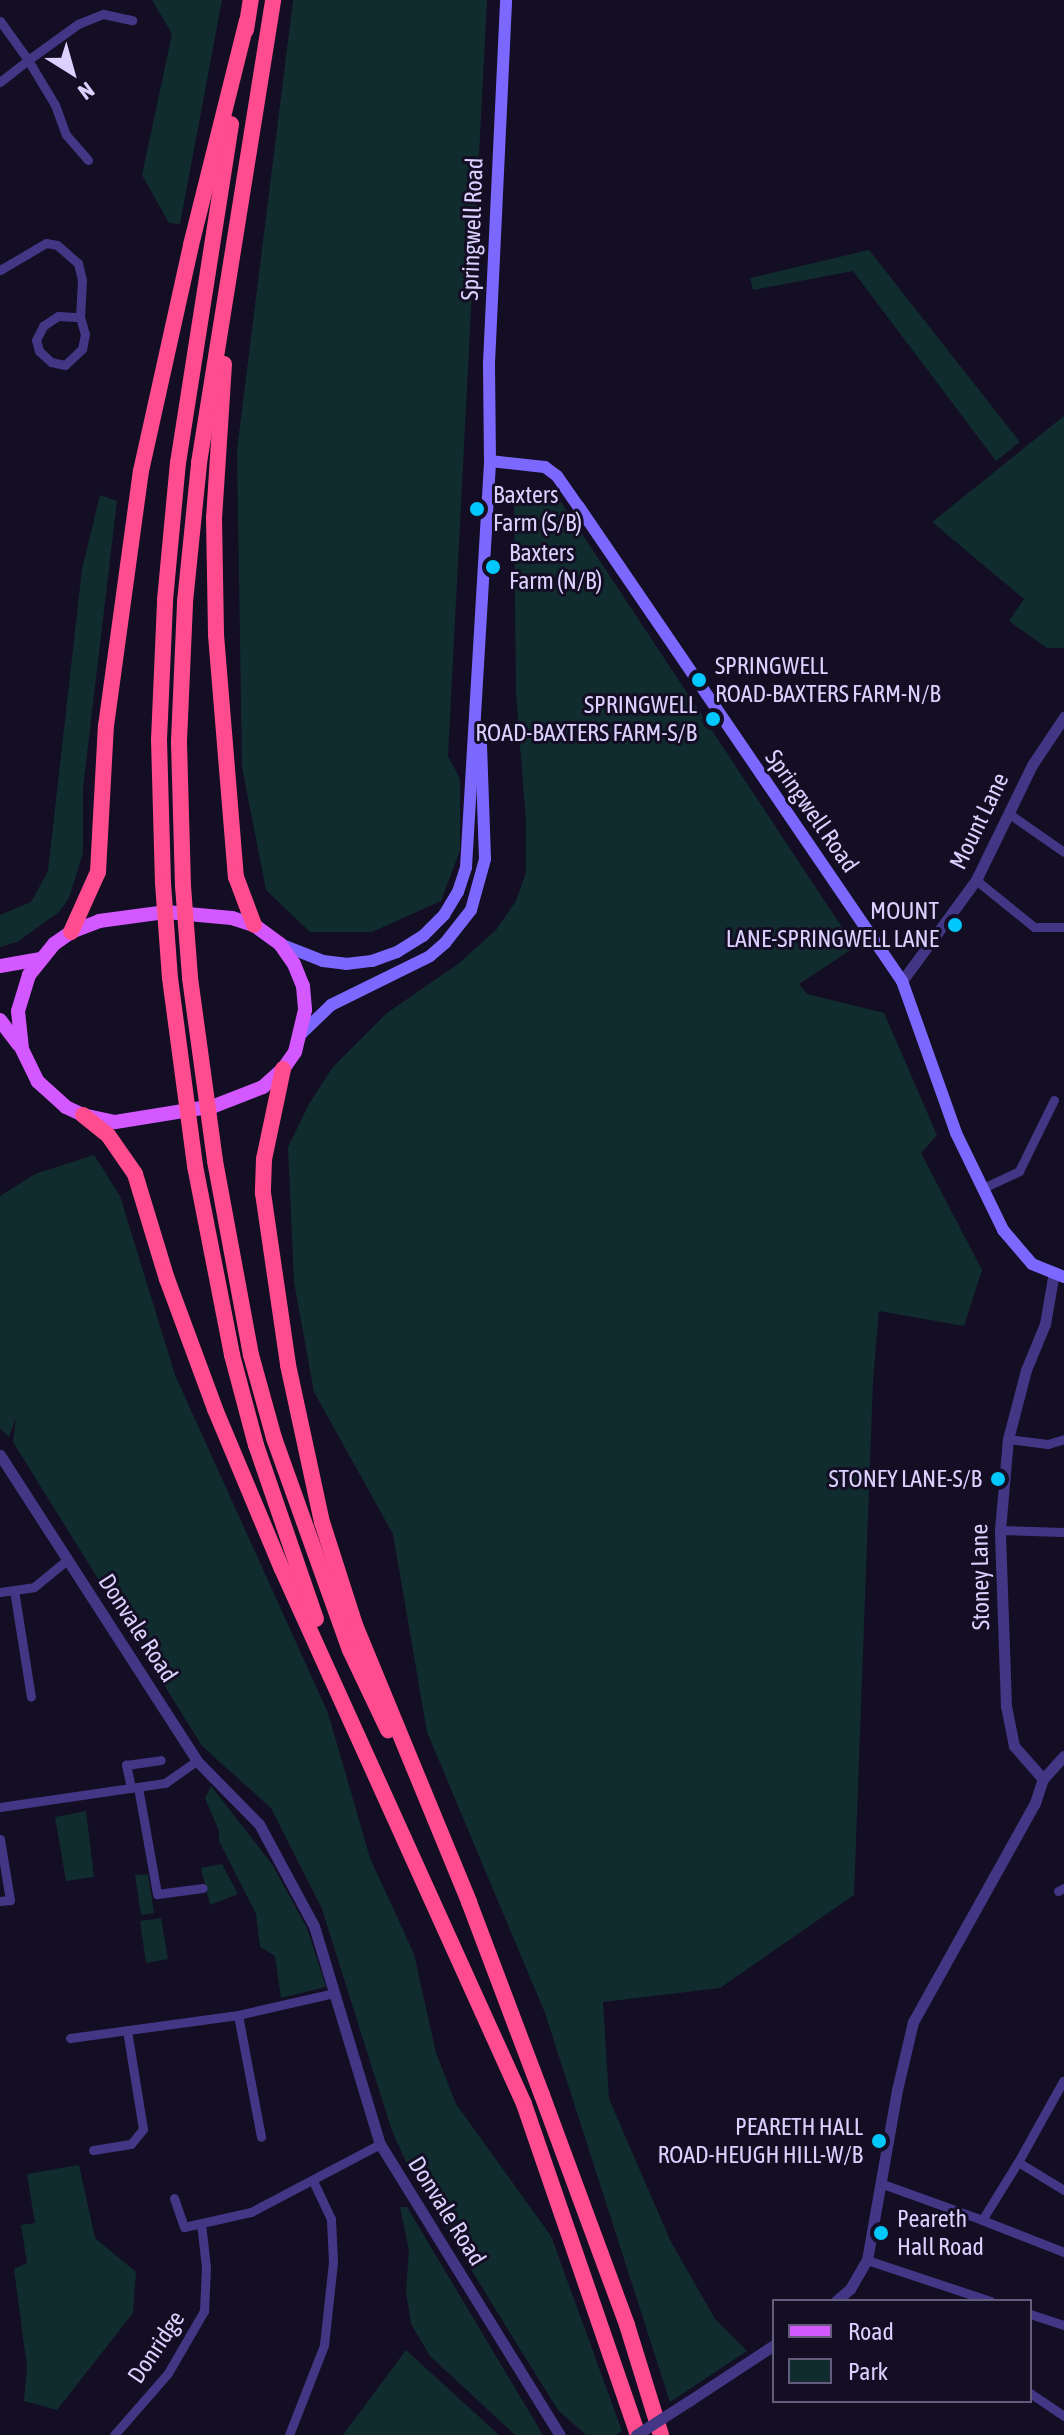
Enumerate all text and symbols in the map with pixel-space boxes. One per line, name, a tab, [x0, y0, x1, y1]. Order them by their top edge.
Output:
north arrow	[32, 32, 112, 112]
text: N	[73, 77, 99, 105]
street label: Springwell Road	[455, 157, 489, 301]
place label: Baxters Farm (S/B)	[493, 481, 582, 537]
marker: Baxters Farm (S/B)	[468, 500, 486, 518]
place label: Baxters Farm (N/B)	[509, 539, 602, 595]
marker: Baxters Farm (N/B)	[484, 558, 502, 576]
place label: SPRINGWELL ROAD-BAXTERS FARM-N/B	[715, 652, 941, 708]
marker: SPRINGWELL ROAD-BAXTERS FARM-N/B	[690, 671, 708, 689]
place label: SPRINGWELL ROAD-BAXTERS FARM-S/B	[475, 691, 697, 747]
marker: SPRINGWELL ROAD-BAXTERS FARM-S/B	[704, 710, 722, 728]
street label: Springwell Road	[759, 744, 865, 878]
street label: Mount Lane	[943, 768, 1015, 874]
place label: MOUNT LANE-SPRINGWELL LANE	[726, 897, 939, 953]
marker: MOUNT LANE-SPRINGWELL LANE	[946, 916, 964, 934]
place label: STONEY LANE-S/B	[828, 1465, 982, 1493]
marker: STONEY LANE-S/B	[989, 1470, 1007, 1488]
street label: Stoney Lane	[965, 1524, 995, 1630]
street label: Donvale Road	[92, 1568, 184, 1688]
place label: PEARETH HALL ROAD-HEUGH HILL-W/B	[657, 2113, 863, 2169]
marker: PEARETH HALL ROAD-HEUGH HILL-W/B	[870, 2132, 888, 2150]
street label: Donvale Road	[402, 2151, 492, 2271]
place label: Peareth Hall Road	[897, 2205, 984, 2261]
marker: Peareth Hall Road	[872, 2224, 890, 2242]
legend	[772, 2299, 1032, 2403]
street label: Donridge	[121, 2305, 191, 2389]
text: Road	[848, 2318, 894, 2345]
text: Park	[848, 2358, 888, 2385]

